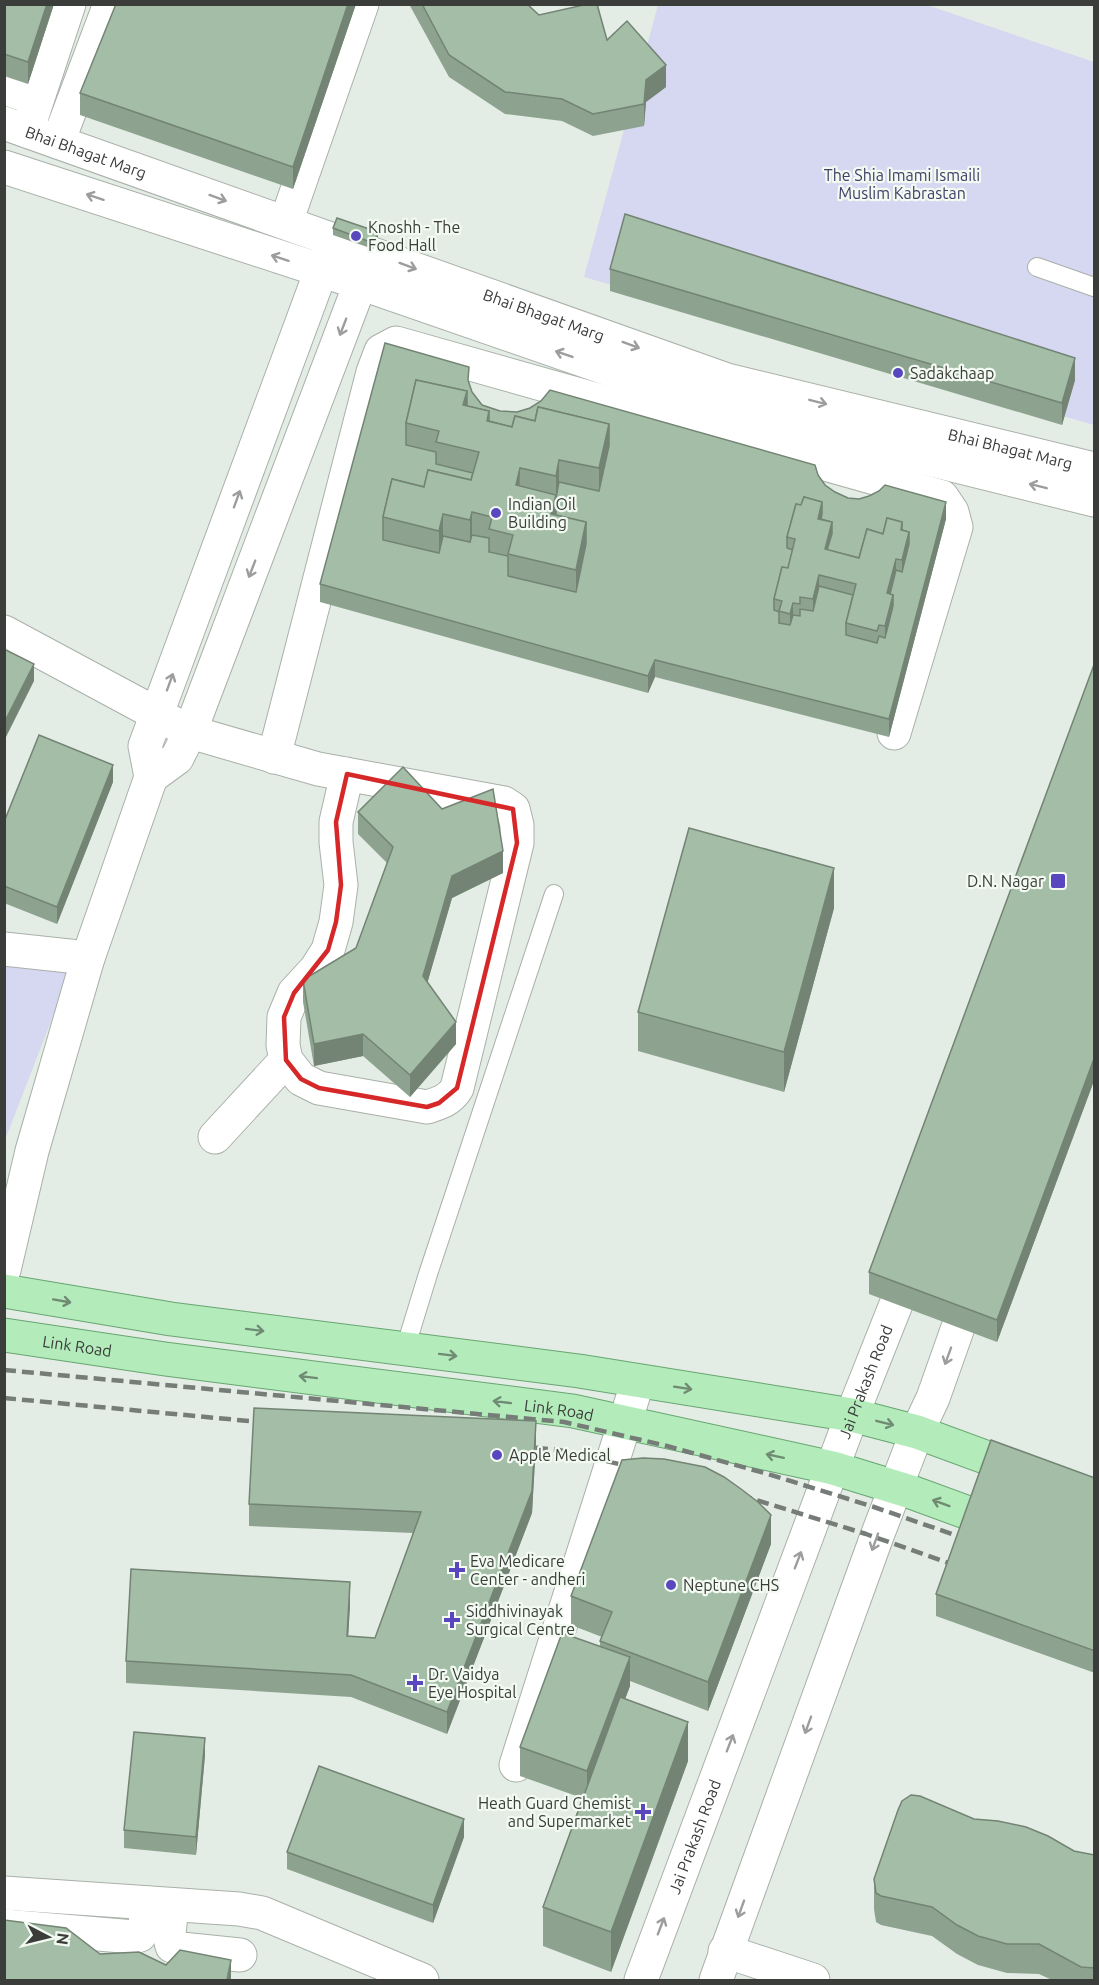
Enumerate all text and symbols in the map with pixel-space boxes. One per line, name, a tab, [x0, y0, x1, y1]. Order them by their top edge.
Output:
street label: Bhai Bhagat Marg	[23, 122, 149, 182]
park label: The Shia Imami Ismaili Muslim Kabrastan	[824, 166, 980, 202]
one-way arrow	[86, 190, 105, 201]
one-way arrow	[208, 194, 227, 205]
place label: Knoshh - The Food Hall	[368, 218, 460, 254]
marker: Knoshh - The Food Hall	[349, 229, 363, 243]
one-way arrow	[271, 251, 290, 262]
one-way arrow	[398, 261, 417, 272]
street label: Bhai Bhagat Marg	[481, 285, 607, 345]
one-way arrow	[337, 317, 348, 336]
one-way arrow	[621, 341, 640, 352]
one-way arrow	[555, 347, 574, 358]
place label: Sadakchaap	[910, 364, 994, 382]
marker: Sadakchaap	[891, 366, 905, 380]
one-way arrow	[808, 396, 827, 408]
street label: Bhai Bhagat Marg	[946, 425, 1075, 473]
one-way arrow	[1029, 480, 1048, 492]
one-way arrow	[232, 490, 243, 508]
place label: Indian Oil Building	[508, 495, 576, 531]
marker: Indian Oil Building	[489, 506, 503, 520]
one-way arrow	[246, 559, 257, 577]
one-way arrow	[165, 673, 176, 691]
place label: D.N. Nagar	[967, 872, 1044, 890]
marker: D.N. Nagar	[1049, 872, 1067, 890]
one-way arrow	[52, 1295, 72, 1306]
street label: Jai Prakash Road	[835, 1322, 896, 1441]
one-way arrow	[245, 1324, 264, 1335]
street label: Link Road	[41, 1332, 113, 1360]
one-way arrow	[941, 1346, 952, 1365]
one-way arrow	[438, 1349, 458, 1360]
one-way arrow	[299, 1372, 319, 1383]
one-way arrow	[673, 1383, 692, 1394]
street label: Link Road	[523, 1396, 595, 1424]
one-way arrow	[492, 1397, 512, 1408]
one-way arrow	[875, 1418, 894, 1430]
place label: Apple Medical	[509, 1446, 611, 1464]
marker: Apple Medical	[490, 1448, 504, 1462]
one-way arrow	[766, 1450, 786, 1461]
one-way arrow	[932, 1496, 951, 1507]
one-way arrow	[869, 1533, 880, 1551]
place label: Eva Medicare Center - andheri	[470, 1552, 586, 1588]
one-way arrow	[793, 1552, 804, 1570]
marker: Eva Medicare Center - andheri	[448, 1561, 466, 1579]
place label: Neptune CHS	[683, 1576, 779, 1594]
marker: Neptune CHS	[664, 1578, 678, 1592]
place label: Siddhivinayak Surgical Centre	[466, 1602, 575, 1638]
marker: Siddhivinayak Surgical Centre	[443, 1611, 461, 1629]
place label: Dr. Vaidya Eye Hospital	[428, 1665, 516, 1701]
marker: Dr. Vaidya Eye Hospital	[406, 1674, 424, 1692]
one-way arrow	[802, 1716, 813, 1734]
one-way arrow	[725, 1734, 736, 1753]
street label: Jai Prakash Road	[665, 1777, 724, 1896]
place label: Heath Guard Chemist and Supermarket	[478, 1794, 632, 1830]
marker: Heath Guard Chemist and Supermarket	[636, 1805, 650, 1819]
one-way arrow	[735, 1899, 746, 1917]
north arrow	[18, 1907, 78, 1967]
one-way arrow	[657, 1917, 668, 1936]
text: N	[53, 1932, 73, 1946]

